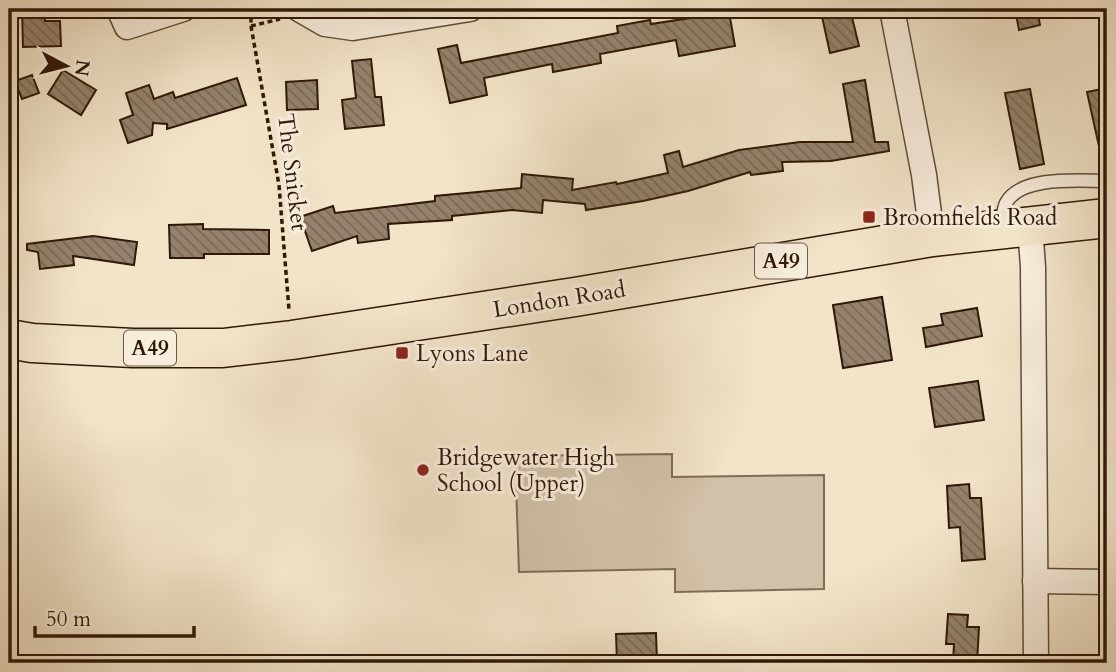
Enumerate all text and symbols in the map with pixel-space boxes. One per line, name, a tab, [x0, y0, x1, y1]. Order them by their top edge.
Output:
north arrow	[32, 32, 102, 102]
text: N	[68, 58, 96, 78]
street label: The Snicket	[270, 112, 315, 232]
place label: Broomfields Road	[883, 202, 1058, 233]
marker: Broomfields Road	[861, 209, 877, 225]
road number: A49	[755, 244, 807, 278]
street label: London Road	[491, 274, 628, 325]
road number: A49	[124, 330, 176, 366]
place label: Lyons Lane	[416, 338, 529, 369]
marker: Lyons Lane	[394, 345, 410, 361]
place label: Bridgewater High School (Upper)	[437, 442, 615, 499]
marker: Bridgewater High School (Upper)	[415, 462, 431, 478]
scale bar	[35, 595, 194, 639]
text: 50 m	[46, 605, 91, 634]

